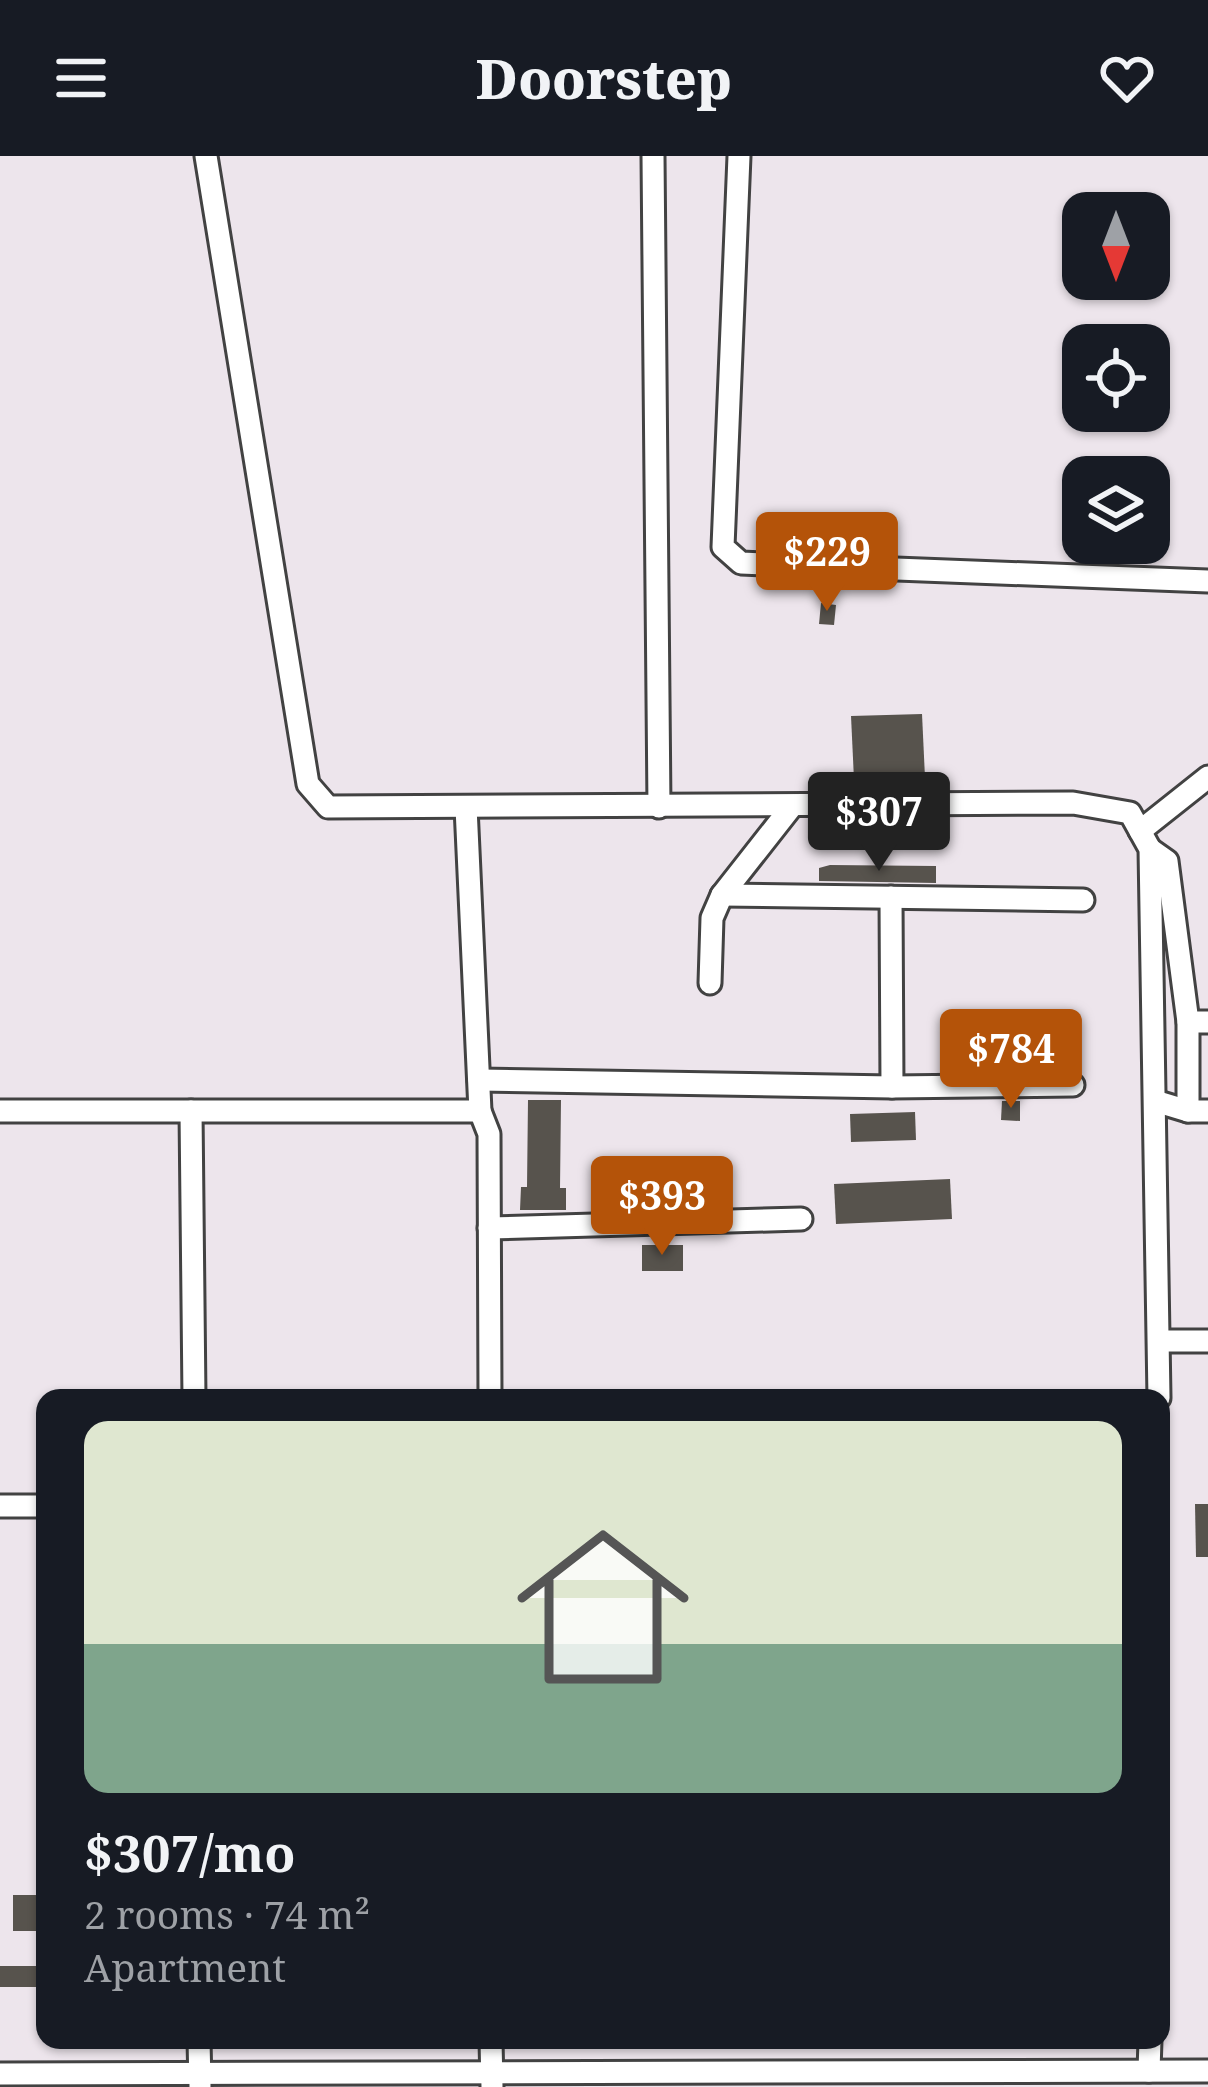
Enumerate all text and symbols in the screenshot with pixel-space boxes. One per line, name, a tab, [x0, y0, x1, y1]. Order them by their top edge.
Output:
text: Doorstep	[476, 41, 732, 115]
icon: menu	[48, 45, 114, 111]
icon: heart	[1094, 45, 1160, 111]
north arrow	[1062, 192, 1170, 300]
map controls	[1062, 192, 1170, 564]
button: locate	[1062, 324, 1170, 432]
button: layers	[1062, 456, 1170, 564]
pin: $229	[756, 512, 898, 614]
text: $229	[783, 524, 871, 577]
pin: $307	[808, 772, 950, 874]
text: $307	[835, 784, 923, 837]
pin: $784	[940, 1009, 1082, 1111]
text: $784	[967, 1021, 1055, 1074]
pin: $393	[591, 1156, 733, 1258]
text: $393	[618, 1168, 706, 1221]
icon: home	[495, 1499, 711, 1715]
text: $307/mo	[84, 1817, 296, 1887]
text: 2 rooms · 74 m²	[84, 1887, 370, 1940]
text: Apartment	[84, 1940, 286, 1993]

